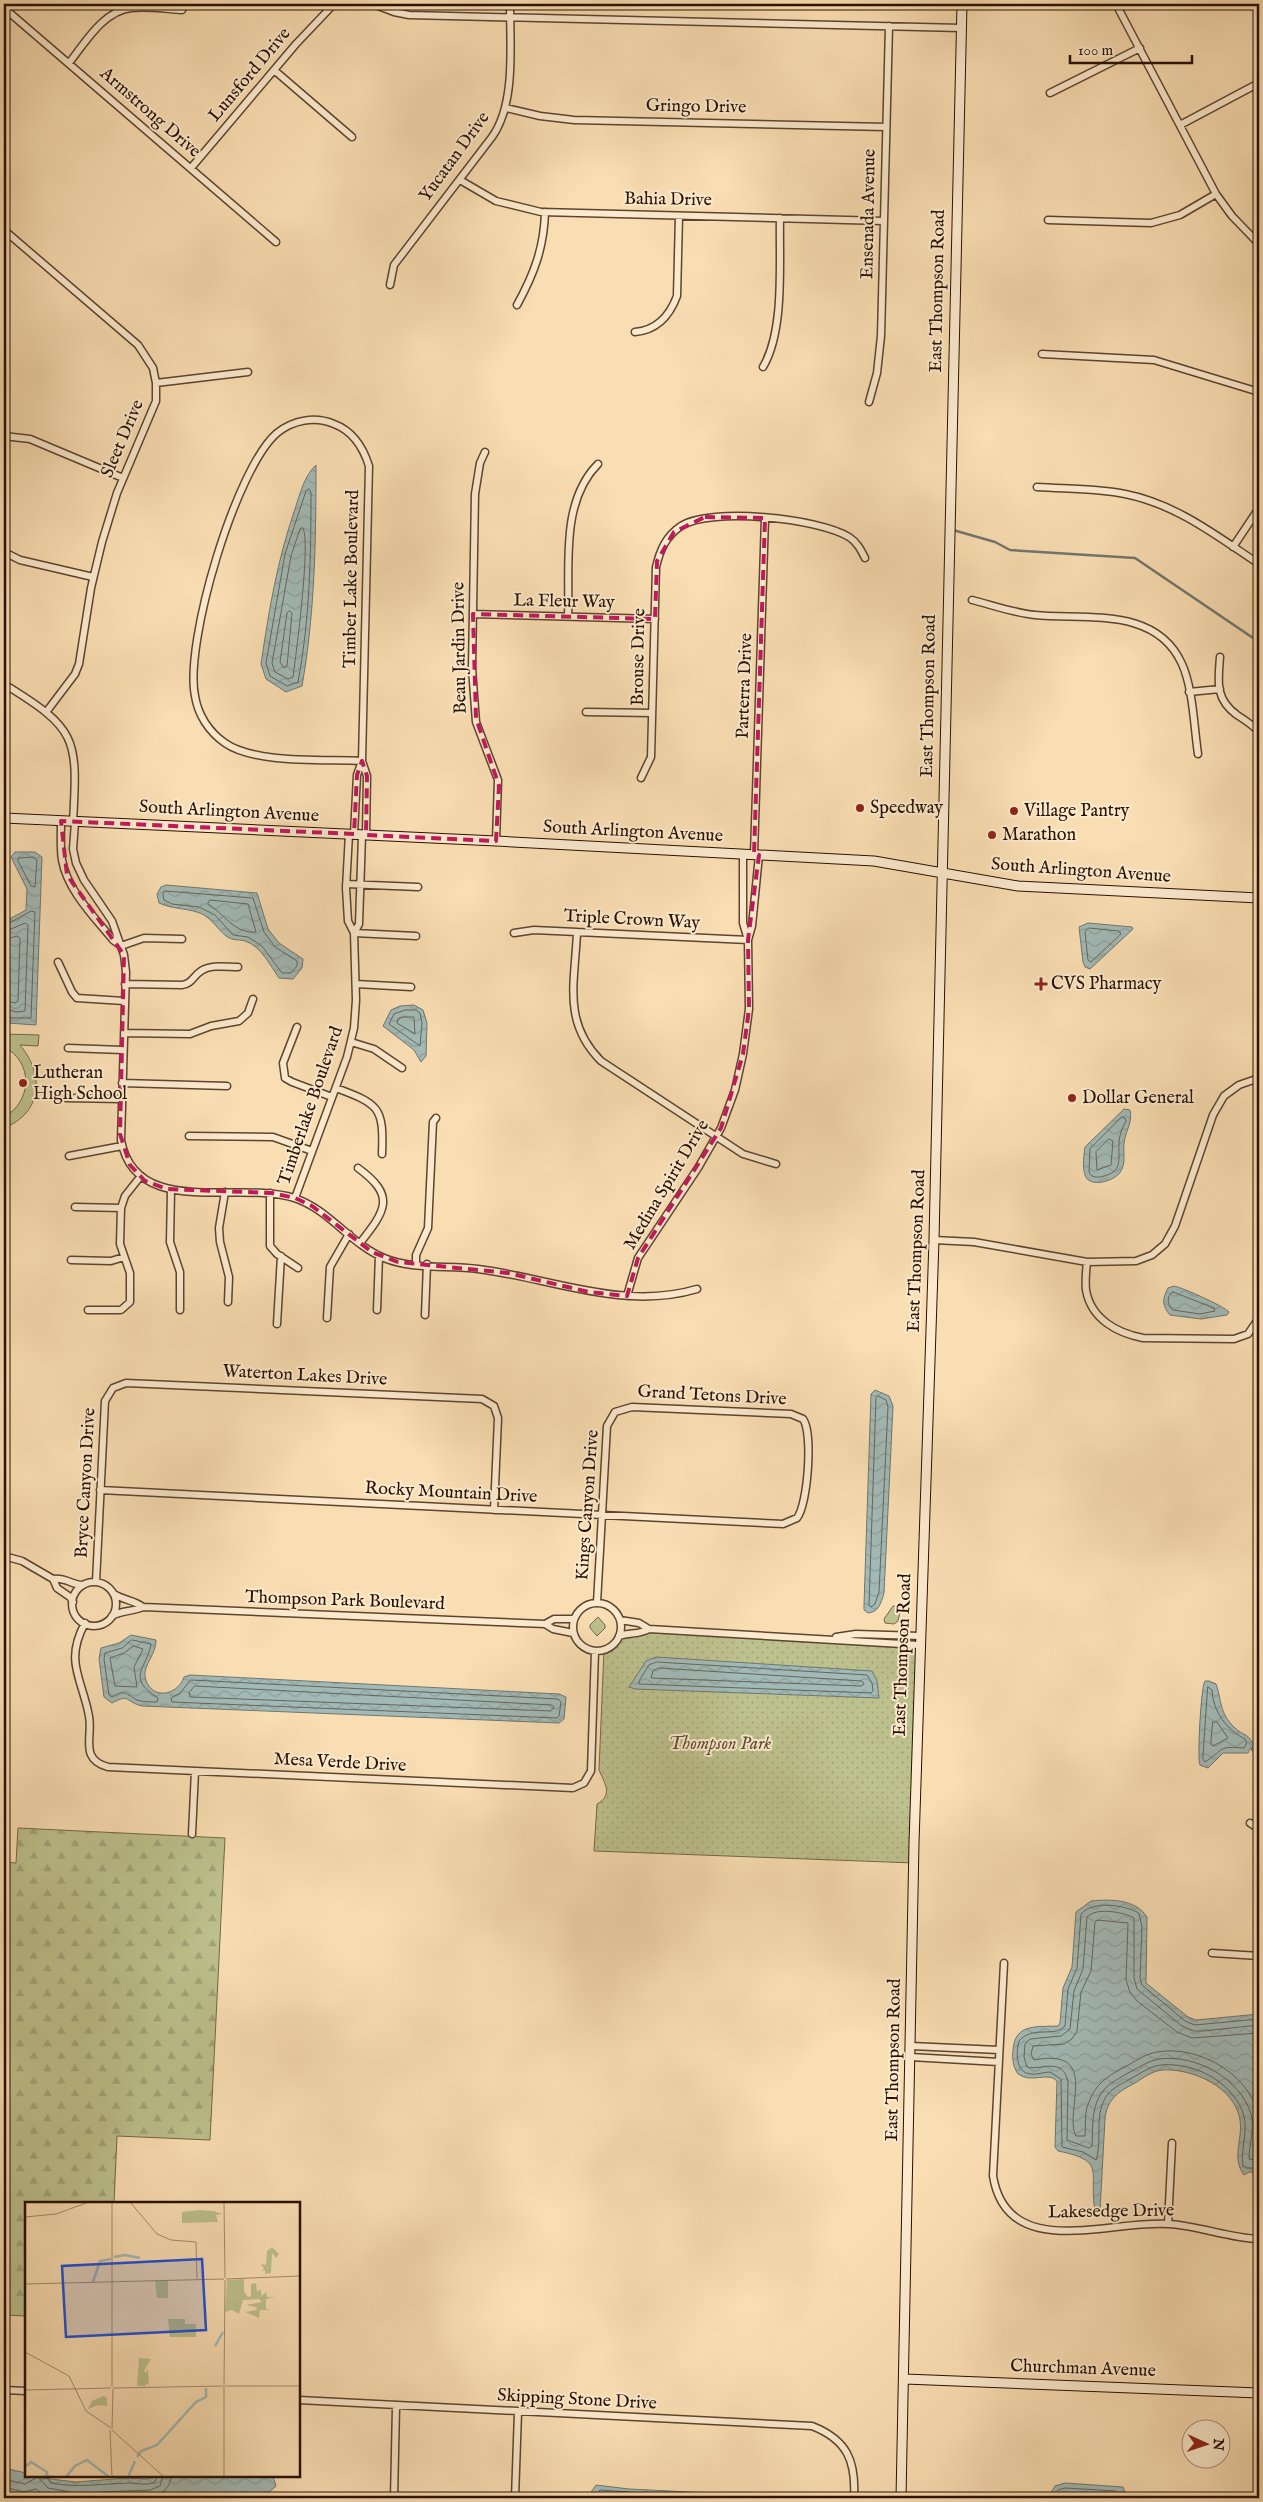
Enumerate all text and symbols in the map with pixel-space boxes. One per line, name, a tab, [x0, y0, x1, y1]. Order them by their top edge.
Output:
street label: Lunsford Drive	[204, 23, 296, 127]
scale bar	[1070, 32, 1193, 64]
text: 100 m	[1078, 41, 1114, 60]
street label: Armstrong Drive	[94, 62, 205, 163]
street label: Gringo Drive	[646, 95, 746, 119]
street label: Yucatan Drive	[415, 107, 495, 207]
street label: Ensenada Avenue	[856, 149, 882, 279]
street label: Bahia Drive	[624, 188, 712, 212]
street label: East Thompson Road	[925, 209, 951, 373]
street label: Sleet Drive	[96, 396, 150, 482]
street label: Timber Lake Boulevard	[339, 489, 365, 668]
street label: Beau Jardin Drive	[447, 582, 473, 714]
street label: La Fleur Way	[513, 590, 615, 614]
street label: Brouse Drive	[627, 608, 651, 706]
street label: East Thompson Road	[916, 614, 942, 778]
street label: Parterra Drive	[732, 633, 758, 739]
street label: South Arlington Avenue	[138, 796, 320, 828]
place label: Speedway	[870, 797, 943, 820]
place label: Village Pantry	[1023, 800, 1130, 823]
marker: Speedway	[854, 802, 866, 814]
marker: Village Pantry	[1008, 805, 1020, 817]
street label: South Arlington Avenue	[542, 816, 724, 848]
place label: Marathon	[1002, 824, 1076, 847]
marker: Marathon	[986, 829, 998, 841]
street label: South Arlington Avenue	[990, 853, 1172, 889]
street label: Triple Crown Way	[563, 905, 701, 935]
place label: CVS Pharmacy	[1051, 973, 1162, 996]
marker: CVS Pharmacy	[1035, 978, 1047, 990]
street label: Timberlake Boulevard	[273, 1023, 349, 1188]
place label: Lutheran High School	[33, 1062, 127, 1106]
marker: Lutheran High School	[17, 1077, 29, 1089]
place label: Dollar General	[1082, 1087, 1194, 1110]
marker: Dollar General	[1066, 1092, 1078, 1104]
street label: Medina Spirit Drive	[619, 1116, 715, 1254]
street label: East Thompson Road	[903, 1169, 931, 1333]
street label: Waterton Lakes Drive	[222, 1360, 388, 1392]
street label: Grand Tetons Drive	[637, 1381, 787, 1411]
street label: Bryce Canyon Drive	[71, 1407, 101, 1559]
street label: Kings Canyon Drive	[571, 1429, 605, 1581]
street label: Rocky Mountain Drive	[364, 1477, 538, 1509]
street label: East Thompson Road	[889, 1573, 917, 1737]
street label: Thompson Park Boulevard	[245, 1586, 446, 1616]
park label: Thompson Park	[669, 1733, 771, 1756]
street label: Mesa Verde Drive	[273, 1748, 407, 1778]
street label: East Thompson Road	[881, 1978, 907, 2142]
street label: Lakesedge Drive	[1048, 2199, 1174, 2225]
inset map	[25, 2202, 300, 2477]
street label: Churchman Avenue	[1010, 2355, 1156, 2383]
street label: Skipping Stone Drive	[497, 2384, 657, 2416]
north arrow	[1180, 2420, 1230, 2470]
text: N	[1209, 2437, 1227, 2451]

